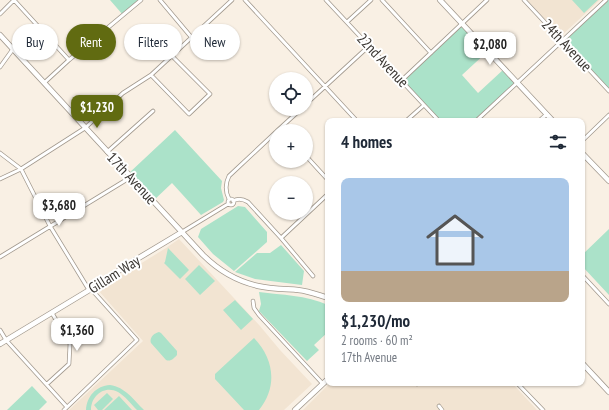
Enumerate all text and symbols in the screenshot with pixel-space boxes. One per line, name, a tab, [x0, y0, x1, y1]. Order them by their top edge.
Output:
street label: 24th Avenue	[538, 15, 596, 75]
chip: Buy	[12, 24, 58, 60]
chip: Rent	[66, 24, 116, 60]
chip: Filters	[124, 24, 182, 60]
chip: New	[190, 24, 240, 60]
street label: 22nd Avenue	[353, 29, 413, 91]
pin: $2,080	[457, 32, 523, 66]
text: $2,080	[473, 36, 507, 53]
map controls	[269, 72, 313, 220]
button: locate	[269, 72, 313, 116]
pin: $1,230	[64, 95, 130, 129]
text: $1,230	[80, 99, 114, 116]
button: +	[269, 124, 313, 168]
text: 4 homes	[341, 131, 392, 153]
icon: filters	[547, 131, 569, 153]
street label: 17th Avenue	[103, 148, 161, 208]
button: −	[269, 176, 313, 220]
pin: $3,680	[26, 193, 92, 227]
text: $3,680	[42, 197, 76, 214]
icon: home	[419, 204, 491, 276]
street label: Gillam Way	[85, 251, 144, 297]
text: $1,230/mo	[341, 310, 410, 332]
pin: $1,360	[44, 318, 110, 352]
text: $1,360	[60, 322, 94, 339]
text: 2 rooms · 60 m²	[341, 332, 413, 349]
text: 17th Avenue	[341, 349, 397, 366]

